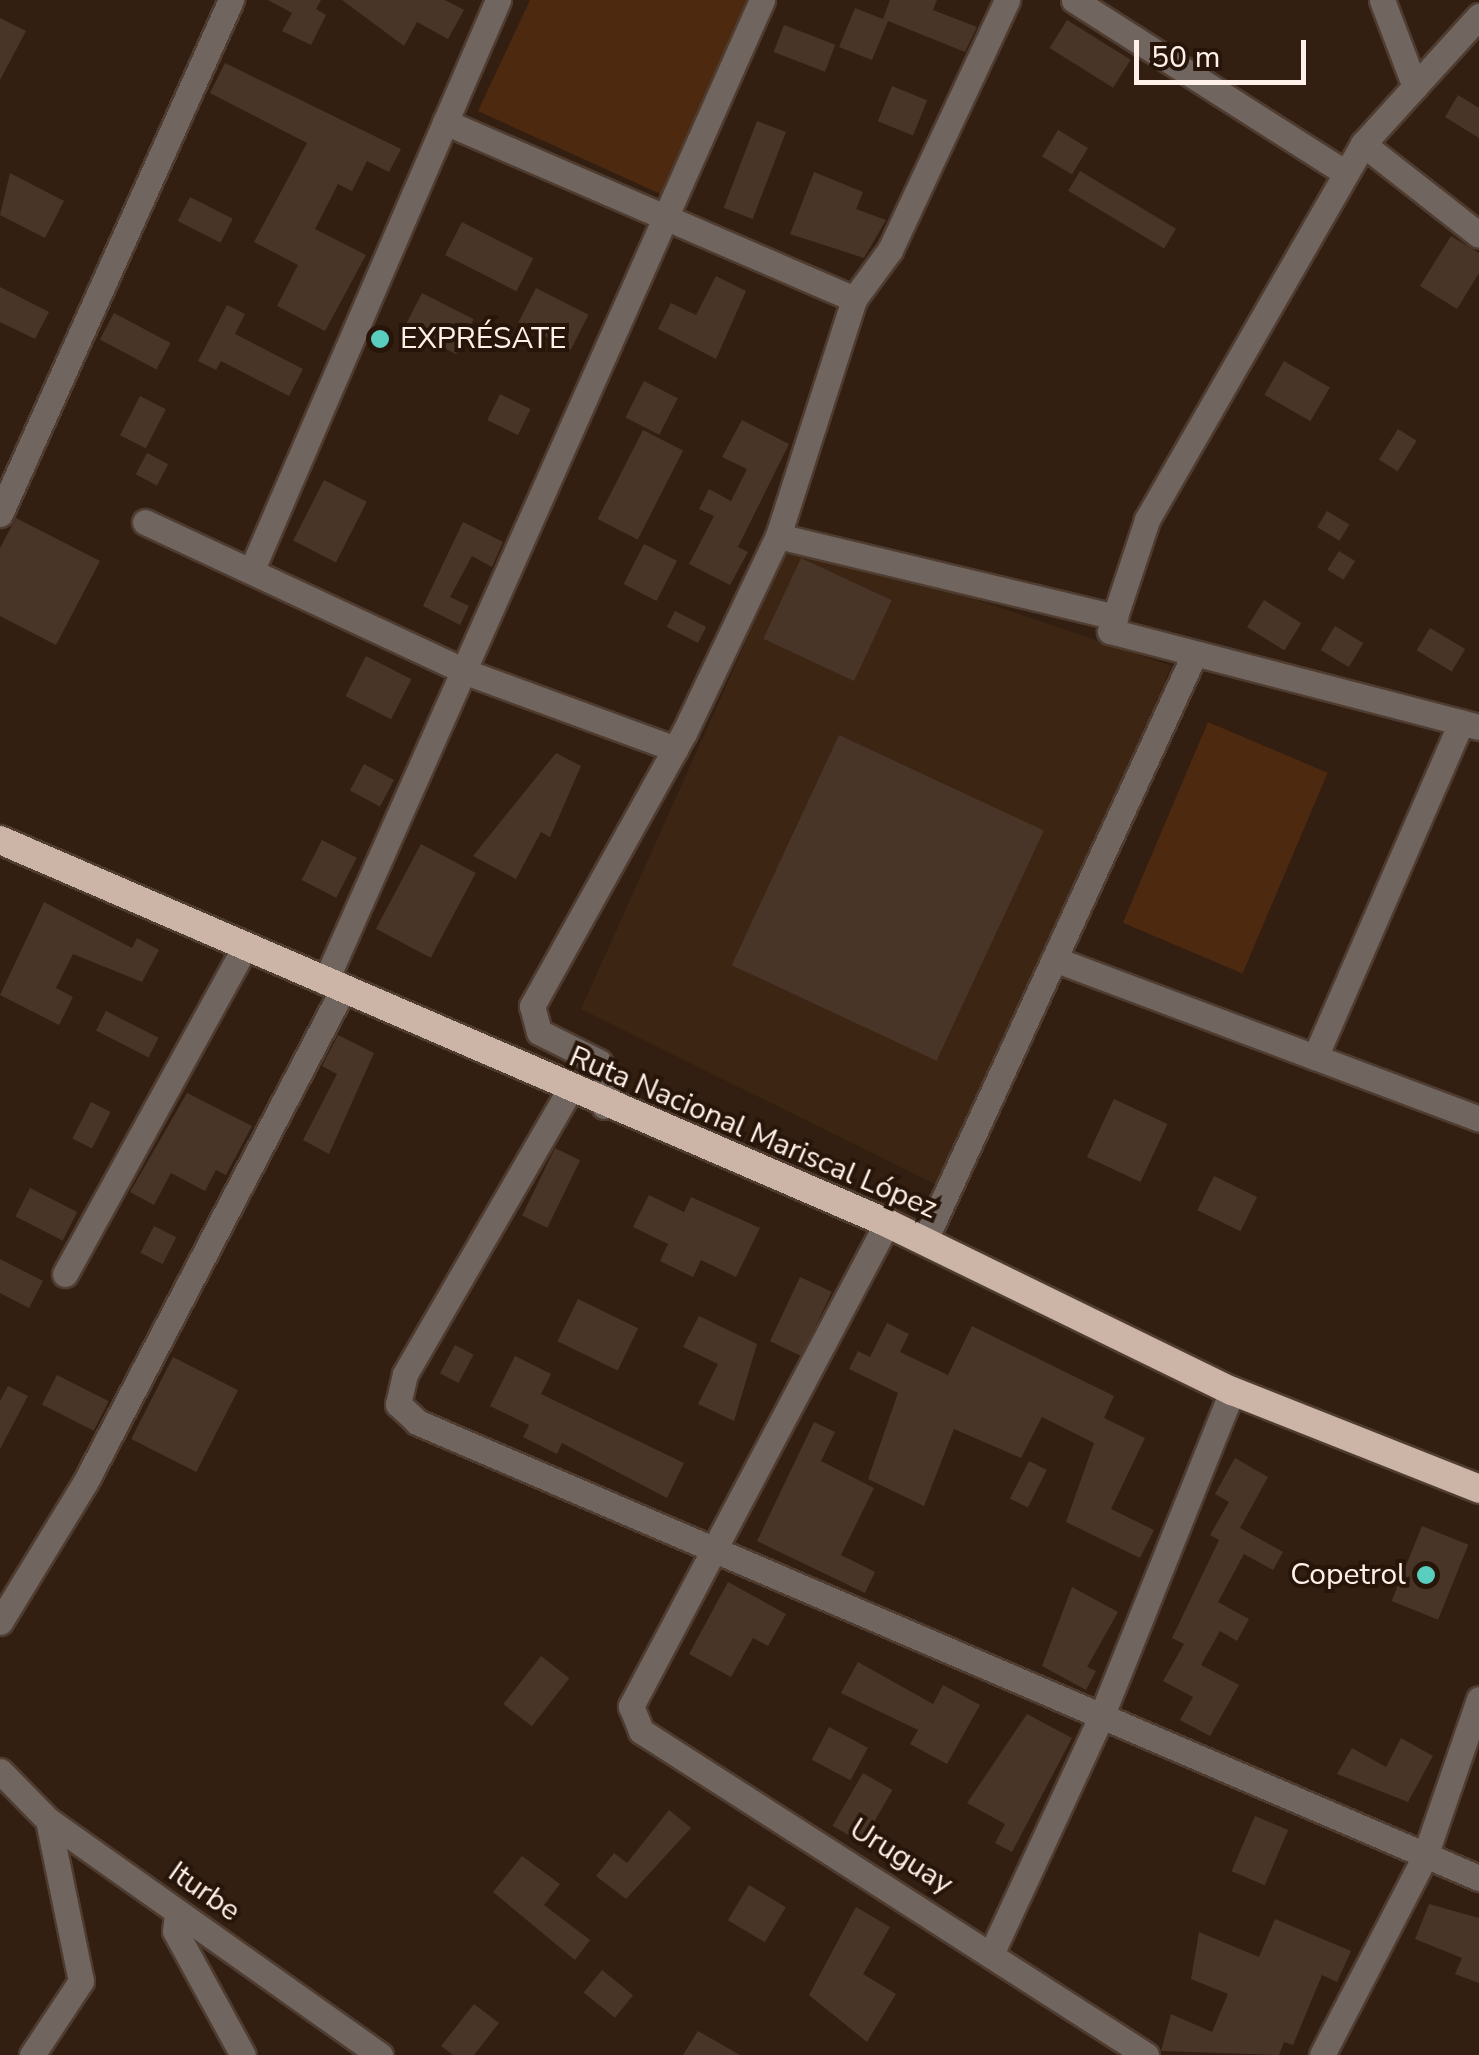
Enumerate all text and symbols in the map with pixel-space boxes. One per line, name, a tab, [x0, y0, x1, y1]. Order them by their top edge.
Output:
scale bar	[1139, 20, 1312, 82]
text: 50 m	[1151, 37, 1220, 78]
place label: EXPRÉSATE	[400, 321, 567, 357]
marker: EXPRÉSATE	[369, 328, 391, 350]
street label: Ruta Nacional Mariscal López	[564, 1039, 942, 1227]
place label: Copetrol	[1290, 1557, 1406, 1593]
marker: Copetrol	[1415, 1564, 1437, 1586]
street label: Uruguay	[843, 1811, 959, 1903]
street label: Iturbe	[161, 1855, 247, 1929]

